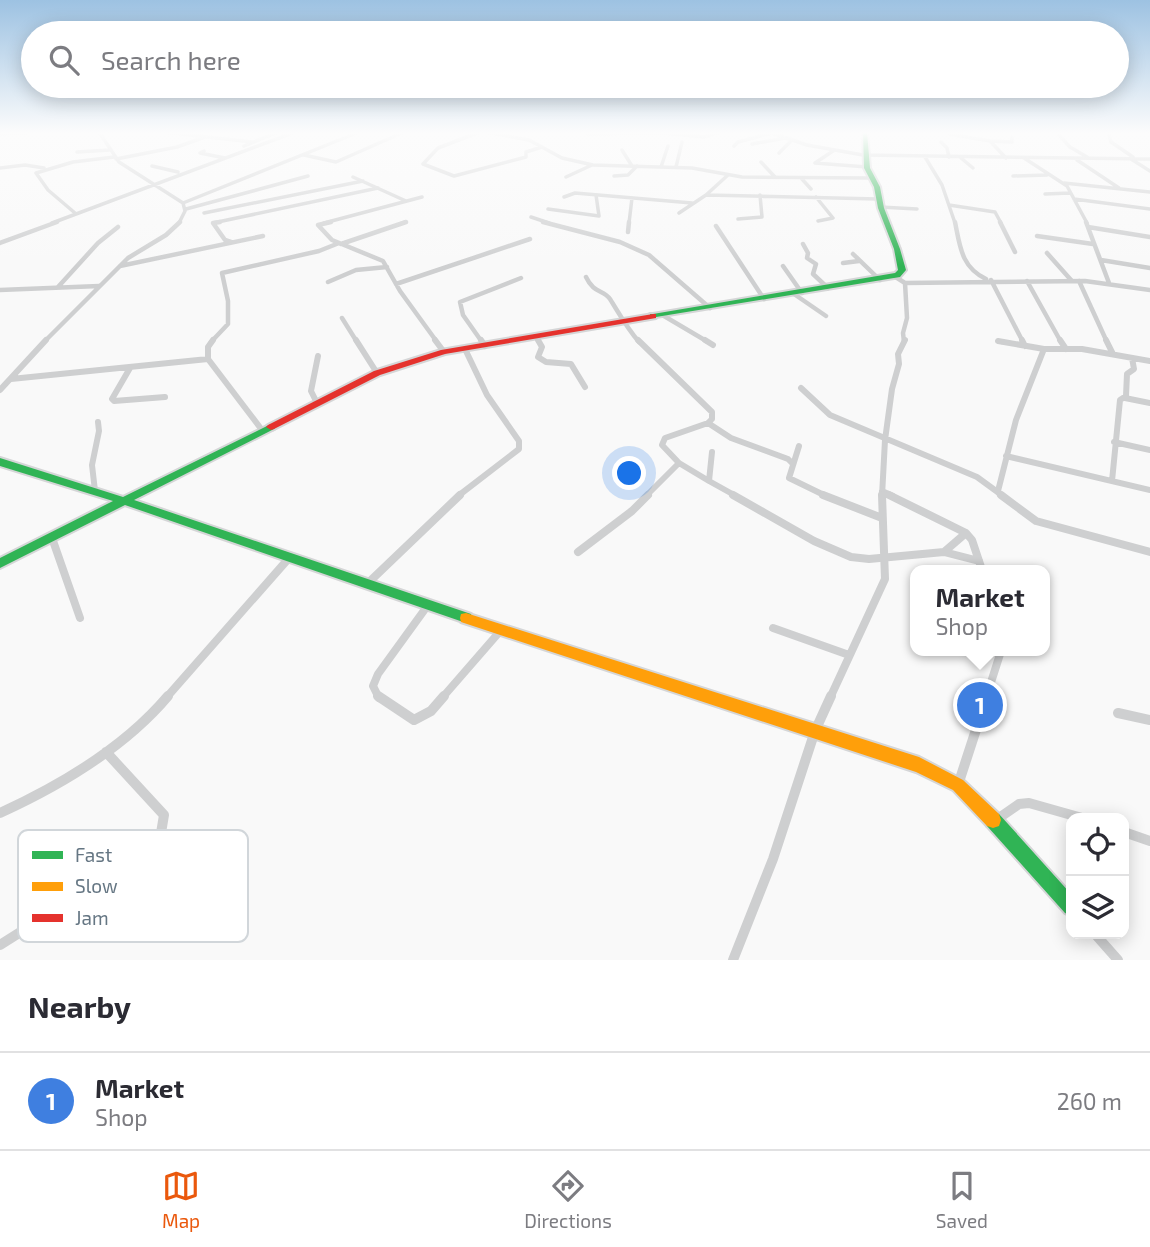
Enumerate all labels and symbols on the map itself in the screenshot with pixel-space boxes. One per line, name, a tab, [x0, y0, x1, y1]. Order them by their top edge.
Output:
your location	[612, 456, 646, 490]
pin: 1	[957, 679, 1003, 731]
legend	[18, 830, 248, 942]
text: Fast	[75, 843, 112, 866]
text: Slow	[75, 874, 118, 897]
text: Jam	[75, 906, 109, 929]

